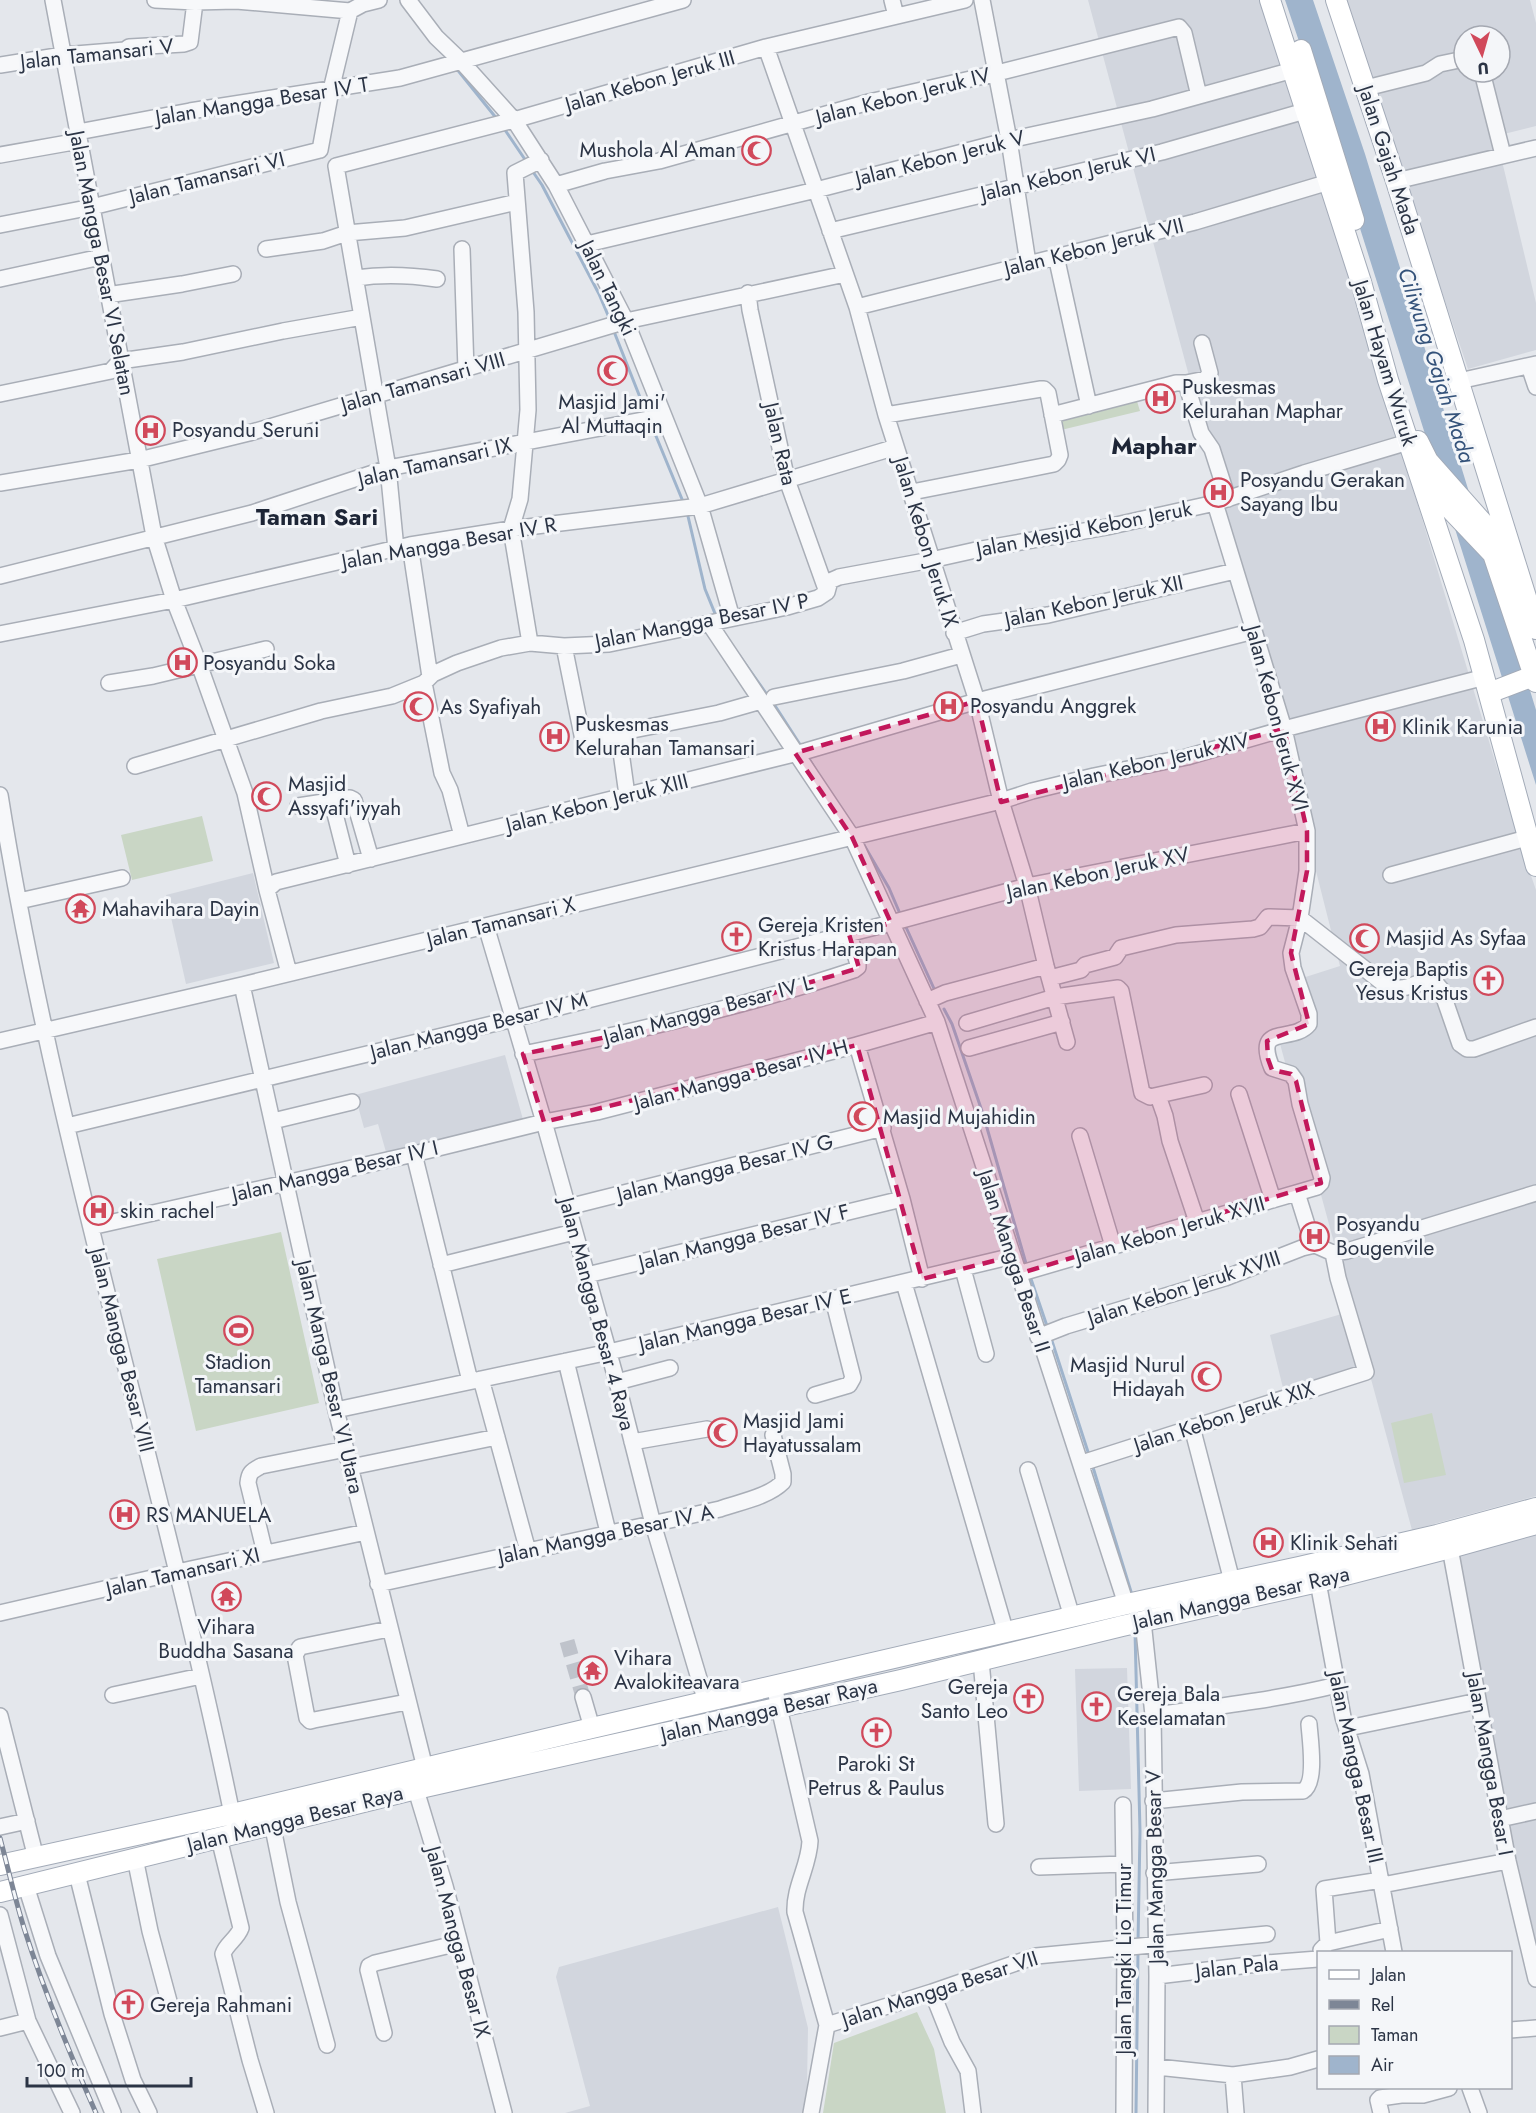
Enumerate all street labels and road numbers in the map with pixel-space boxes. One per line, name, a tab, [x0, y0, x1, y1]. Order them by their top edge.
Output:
street label: Jalan Tamansari V	[16, 31, 175, 77]
street label: Jalan Kebon Jeruk III	[559, 42, 738, 120]
street label: Jalan Kebon Jeruk IV	[810, 60, 994, 133]
street label: Jalan Mangga Besar IV T	[150, 69, 371, 133]
street label: Jalan Gajah Mada	[1350, 79, 1427, 239]
street label: Jalan Kebon Jeruk V	[849, 122, 1028, 194]
street label: Jalan Mangga Besar VI Selatan	[61, 125, 142, 398]
street label: Jalan Kebon Jeruk VI	[975, 139, 1159, 209]
street label: Jalan Tamansari VI	[123, 144, 288, 213]
street label: Jalan Kebon Jeruk VII	[998, 210, 1187, 285]
street label: Jalan Tangki	[571, 233, 644, 341]
street label: Jalan Hayam Wuruk	[1345, 273, 1425, 450]
street label: Jalan Tamansari VIII	[335, 344, 509, 421]
street label: Jalan Rata	[755, 397, 804, 488]
street label: Jalan Tamansari IX	[352, 430, 515, 495]
street label: Jalan Kebon Jeruk IX	[885, 450, 966, 631]
street label: Jalan Mesjid Kebon Jeruk	[971, 493, 1195, 565]
street label: Jalan Mangga Besar IV R	[336, 509, 559, 577]
street label: Jalan Kebon Jeruk XII	[999, 567, 1186, 635]
street label: Jalan Mangga Besar IV P	[590, 586, 812, 657]
street label: Jalan Kebon Jeruk XVI	[1237, 619, 1316, 814]
street label: Jalan Kebon Jeruk XIV	[1057, 725, 1252, 798]
street label: Jalan Kebon Jeruk XIII	[500, 766, 691, 841]
street label: Jalan Kebon Jeruk XV	[1001, 839, 1192, 908]
street label: Jalan Tamansari X	[421, 889, 579, 956]
street label: Jalan Mangga Besar IV L	[597, 968, 816, 1053]
street label: Jalan Mangga Besar IV M	[364, 984, 591, 1068]
street label: Jalan Mangga Besar IV H	[628, 1032, 852, 1119]
street label: Jalan Mangga Besar IV G	[611, 1127, 836, 1210]
street label: Jalan Mangga Besar IV I	[226, 1133, 441, 1210]
street label: Jalan Mangga Besar II	[969, 1163, 1058, 1356]
street label: Jalan Kebon Jeruk XVII	[1069, 1189, 1268, 1272]
street label: Jalan Mangga Besar 4 Raya	[551, 1191, 643, 1434]
street label: Jalan Mangga Besar IV F	[633, 1196, 853, 1278]
street label: Jalan Mangga Besar VIII	[81, 1242, 162, 1455]
street label: Jalan Kebon Jeruk XVIII	[1081, 1243, 1284, 1334]
street label: Jalan Manga Besar VI Utara	[288, 1254, 372, 1497]
street label: Jalan Mangga Besar IV E	[633, 1281, 854, 1360]
street label: Jalan Kebon Jeruk XIX	[1127, 1374, 1318, 1461]
street label: Jalan Mangga Besar IV A	[493, 1496, 717, 1572]
street label: Jalan Tamansari XI	[100, 1540, 263, 1605]
street label: Jalan Mangga Besar Raya	[1127, 1558, 1352, 1638]
street label: Jalan Mangga Besar III	[1320, 1665, 1391, 1866]
street label: Jalan Mangga Besar I	[1459, 1667, 1521, 1858]
street label: Jalan Mangga Besar Raya	[655, 1670, 880, 1750]
street label: Jalan Mangga Besar V	[1138, 1769, 1172, 1967]
street label: Jalan Mangga Besar Raya	[181, 1778, 406, 1861]
street label: Jalan Mangga Besar IX	[417, 1840, 498, 2041]
street label: Jalan Tangki Lio Timur	[1109, 1862, 1139, 2058]
street label: Jalan Mangga Besar VII	[835, 1943, 1042, 2036]
street label: Jalan Pala	[1191, 1948, 1280, 1987]

